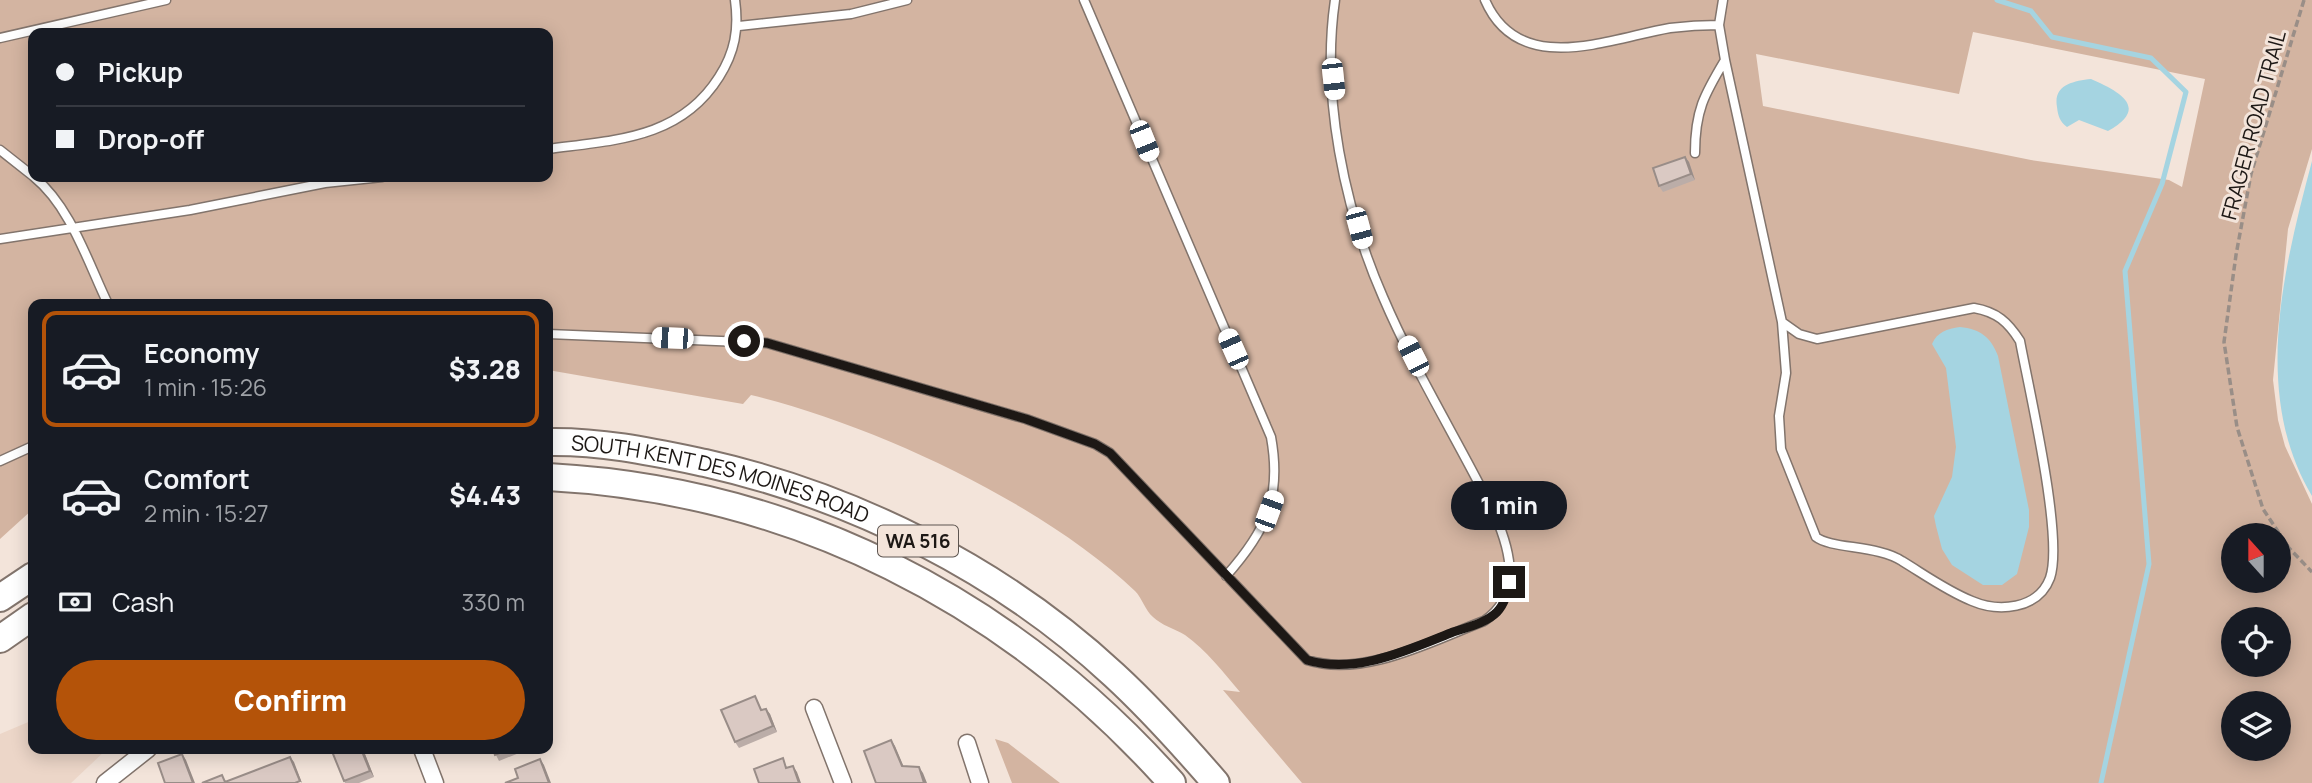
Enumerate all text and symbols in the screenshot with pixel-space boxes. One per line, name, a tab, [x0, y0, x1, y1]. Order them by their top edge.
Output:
street label: FRAGER ROAD TRAIL	[2214, 27, 2292, 223]
text: Pickup	[98, 54, 183, 90]
car	[1321, 57, 1346, 101]
car	[1127, 118, 1162, 164]
text: Drop-off	[98, 121, 204, 157]
car	[1344, 205, 1375, 251]
route start	[728, 325, 760, 357]
car	[1215, 326, 1252, 372]
car	[651, 327, 694, 349]
car	[1395, 333, 1432, 379]
text: Economy	[144, 335, 259, 371]
icon: car	[60, 338, 123, 401]
text: $3.28	[449, 351, 521, 387]
text: 1 min · 15:26	[144, 371, 267, 403]
street label: SOUTH KENT DES MOINES ROAD	[570, 428, 874, 529]
text: Comfort	[144, 461, 250, 497]
icon: car	[60, 464, 123, 527]
text: $4.43	[449, 477, 521, 513]
callout: 1 min	[1451, 480, 1567, 530]
car	[1252, 488, 1287, 534]
text: 1 min	[1480, 489, 1538, 521]
text: 2 min · 15:27	[144, 497, 268, 529]
north arrow	[2221, 523, 2291, 593]
map controls	[2221, 523, 2291, 761]
road number: WA 516	[878, 526, 958, 556]
route end	[1493, 566, 1525, 598]
icon: cash	[56, 583, 94, 621]
text: Cash	[112, 584, 174, 620]
text: 330 m	[461, 586, 525, 618]
button: locate	[2221, 607, 2291, 677]
button: Confirm	[56, 660, 525, 740]
button: layers	[2221, 691, 2291, 761]

